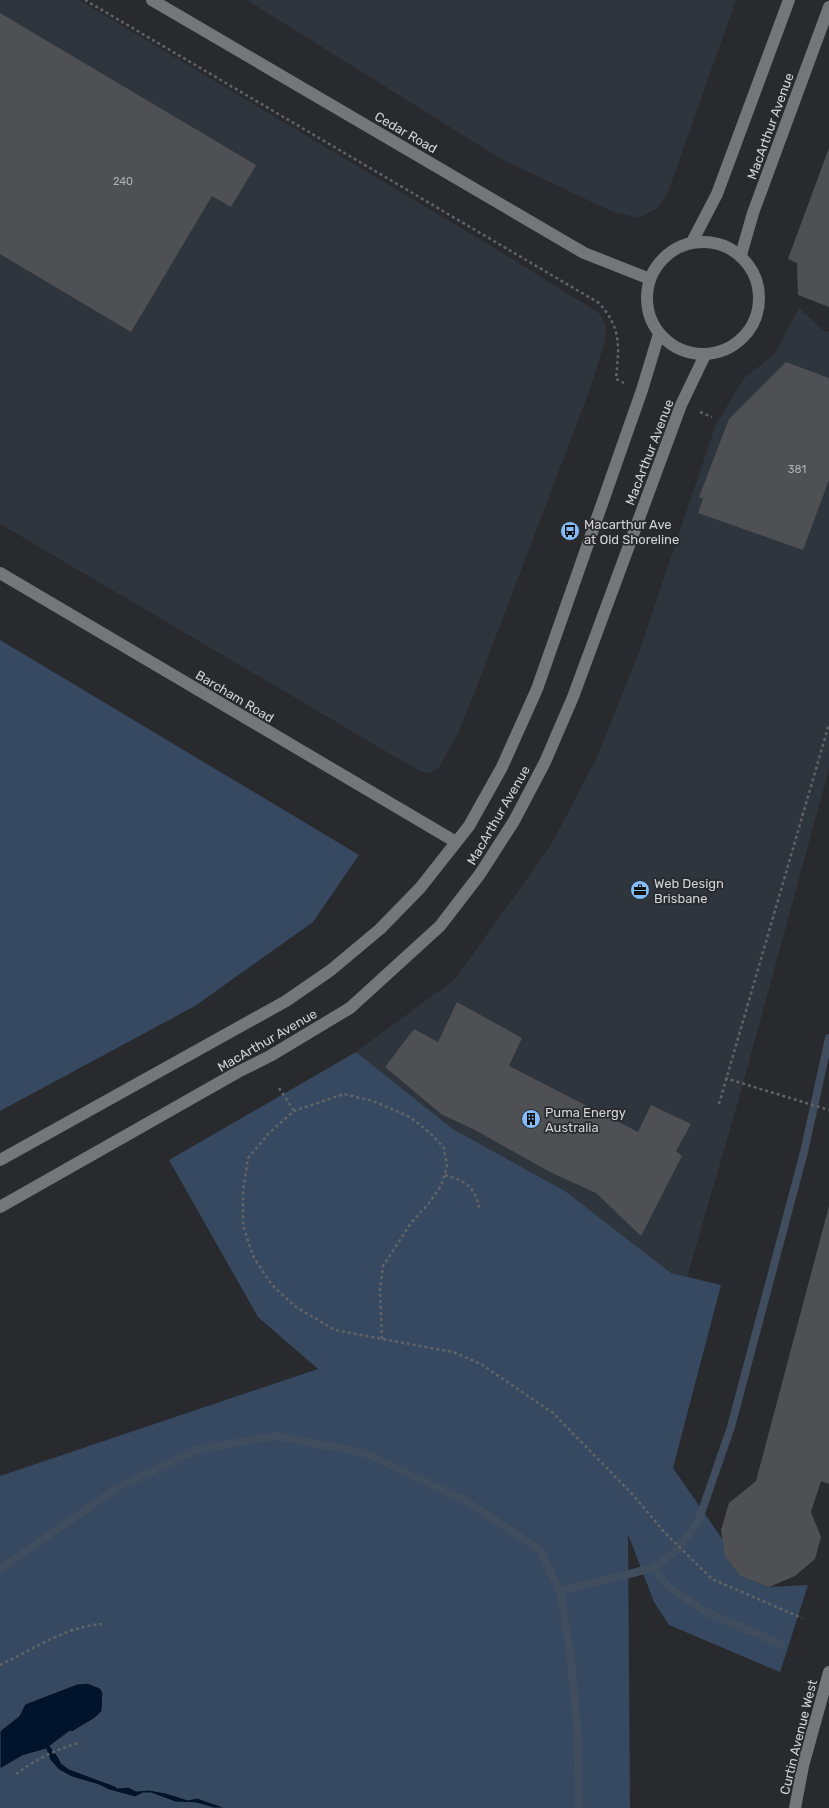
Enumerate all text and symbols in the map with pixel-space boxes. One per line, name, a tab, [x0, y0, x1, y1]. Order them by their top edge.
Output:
street label: MacArthur Avenue	[744, 71, 797, 181]
street label: Cedar Road	[372, 109, 440, 156]
house number: 240	[113, 175, 133, 188]
street label: MacArthur Avenue	[622, 397, 677, 507]
house number: 381	[788, 463, 806, 476]
place label: Macarthur Ave at Old Shoreline	[584, 517, 679, 547]
bus stop icon: Macarthur Ave at Old Shoreline	[559, 520, 581, 542]
street label: Barcham Road	[193, 667, 277, 726]
street label: MacArthur Avenue	[464, 763, 533, 868]
place label: Web Design Brisbane	[654, 876, 724, 906]
office icon: Web Design Brisbane	[629, 879, 651, 901]
street label: MacArthur Avenue	[215, 1006, 320, 1075]
place label: Puma Energy Australia	[545, 1105, 626, 1135]
building icon: Puma Energy Australia	[520, 1108, 542, 1130]
street label: Curtin Avenue West	[777, 1678, 820, 1796]

